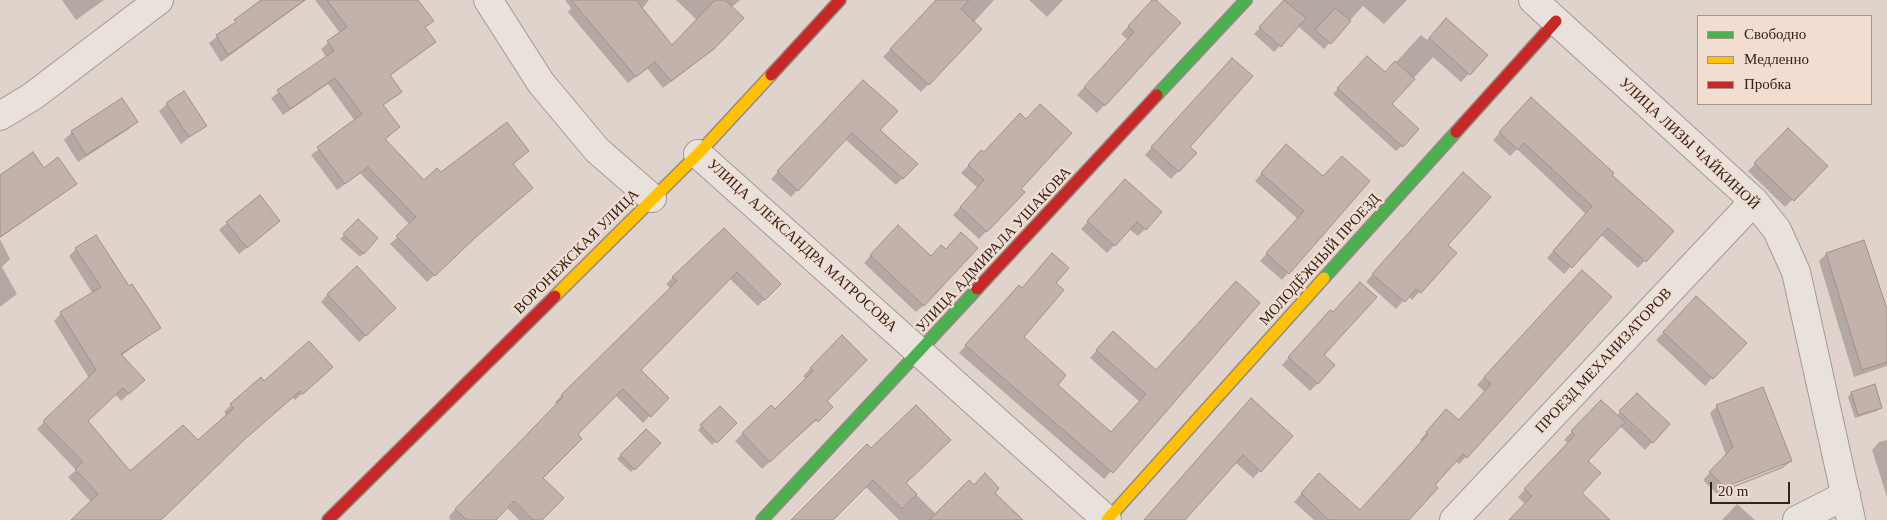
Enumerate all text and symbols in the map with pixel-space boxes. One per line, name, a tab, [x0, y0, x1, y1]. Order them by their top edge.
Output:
legend	[1697, 15, 1872, 105]
text: Свободно	[1744, 26, 1806, 42]
text: Медленно	[1744, 51, 1809, 67]
street label: УЛИЦА ЛИЗЫ ЧАЙКИНОЙ	[1615, 74, 1763, 214]
text: Пробка	[1744, 76, 1791, 92]
street label: УЛИЦА АЛЕКСАНДРА МАТРОСОВА	[703, 156, 901, 336]
street label: УЛИЦА АДМИРАЛА УШАКОВА	[913, 164, 1075, 336]
street label: ВОРОНЕЖСКАЯ УЛИЦА	[511, 186, 643, 318]
street label: МОЛОДЁЖНЫЙ ПРОЕЗД	[1256, 190, 1384, 330]
street label: ПРОЕЗД МЕХАНИЗАТОРОВ	[1532, 285, 1676, 437]
scale bar	[1712, 472, 1792, 504]
text: 20 m	[1718, 483, 1748, 499]

